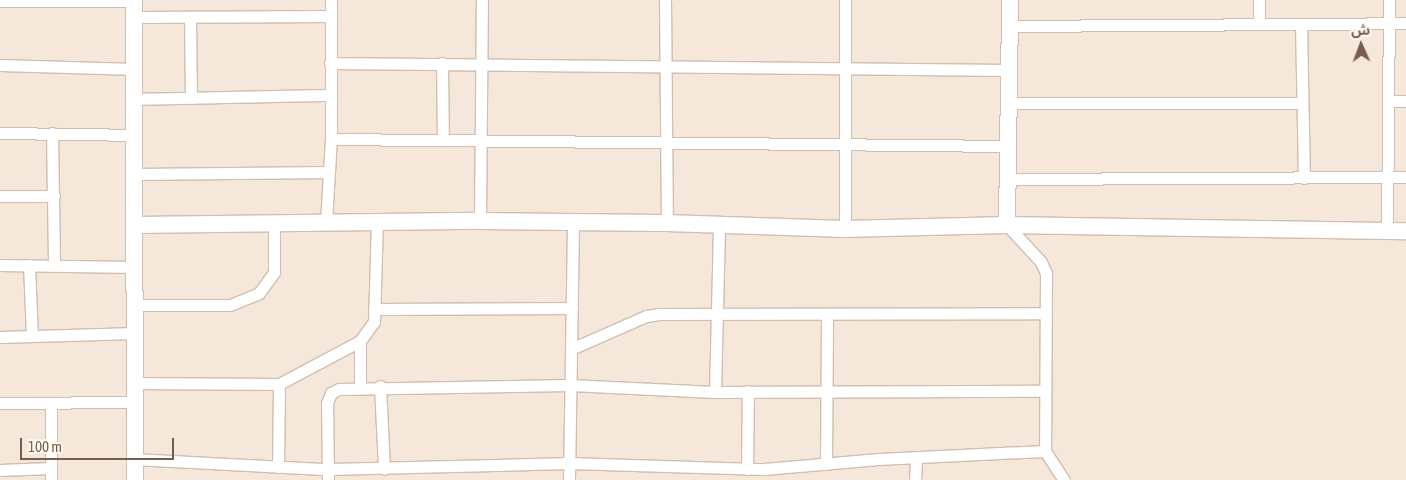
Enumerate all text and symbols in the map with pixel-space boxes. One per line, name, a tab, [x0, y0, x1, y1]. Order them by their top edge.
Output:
north arrow	[1336, 20, 1386, 70]
text: ش	[1351, 22, 1370, 38]
scale bar	[22, 428, 176, 460]
text: 100 m	[28, 438, 62, 455]

